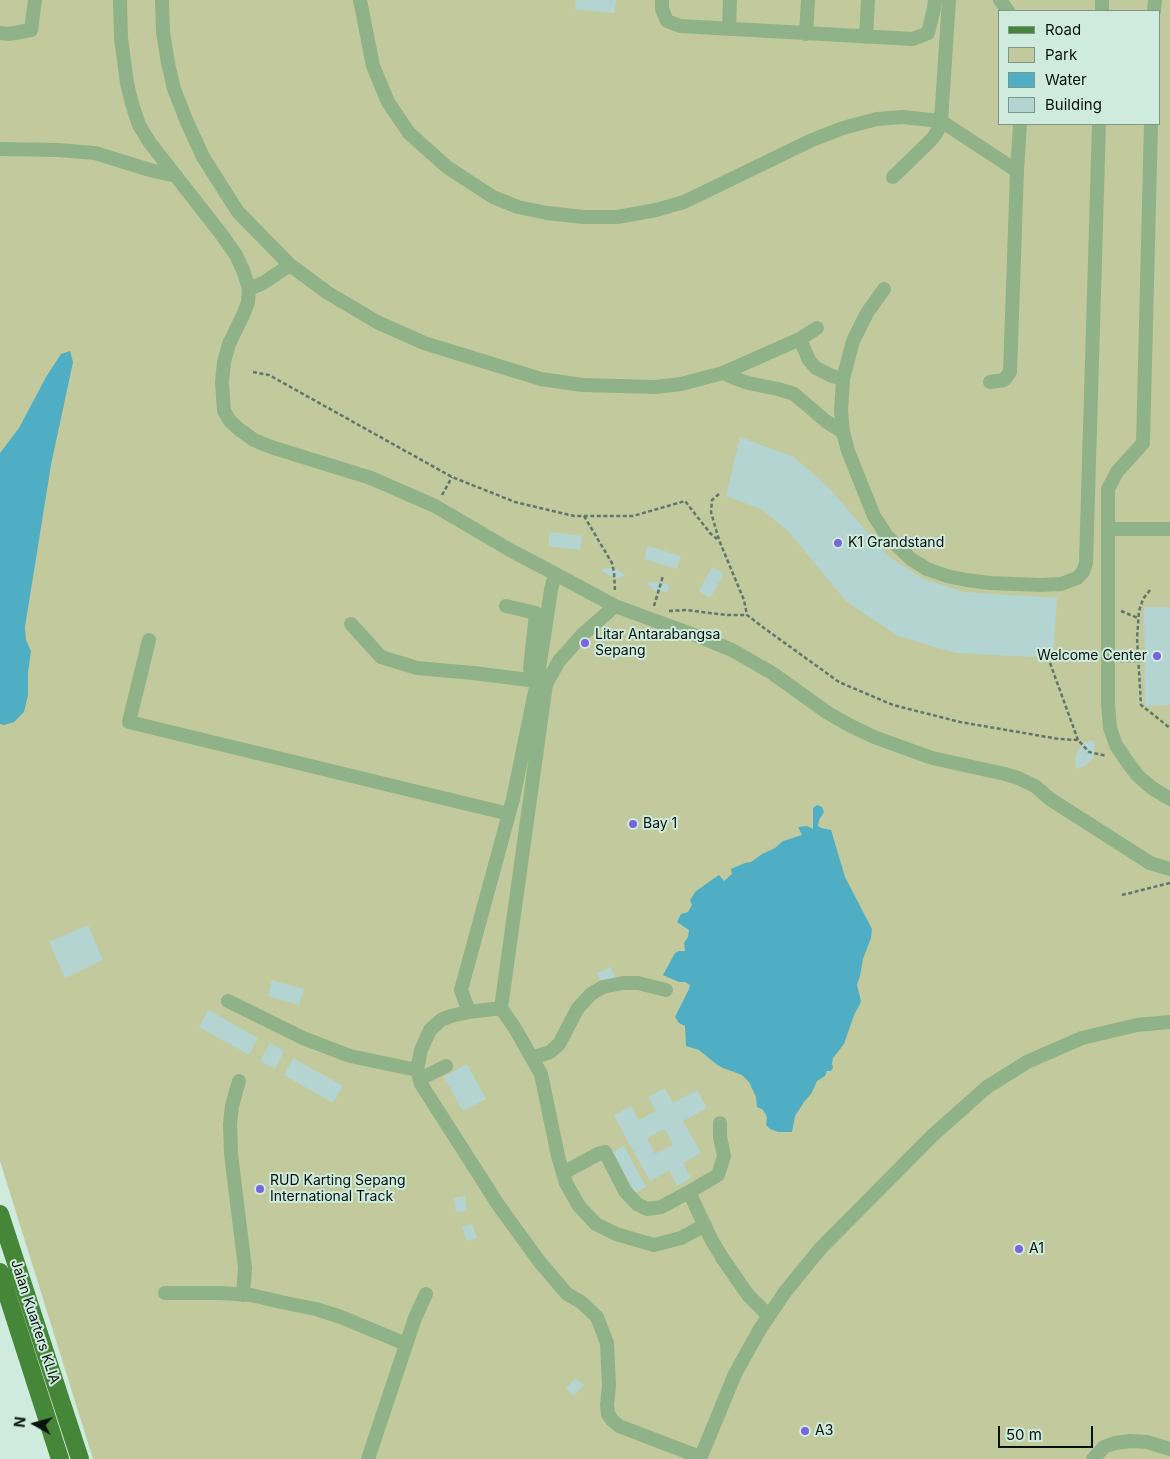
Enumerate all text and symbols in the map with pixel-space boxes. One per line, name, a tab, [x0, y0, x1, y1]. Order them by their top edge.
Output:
legend	[998, 10, 1160, 125]
text: Road	[1045, 20, 1081, 39]
text: Park	[1045, 45, 1077, 64]
text: Water	[1045, 70, 1087, 89]
text: Building	[1045, 95, 1102, 114]
place label: K1 Grandstand	[848, 535, 944, 551]
marker: K1 Grandstand	[832, 537, 844, 549]
place label: Litar Antarabangsa Sepang	[595, 627, 720, 660]
marker: Litar Antarabangsa Sepang	[579, 637, 591, 649]
place label: Welcome Center	[1037, 648, 1147, 664]
marker: Welcome Center	[1151, 650, 1163, 662]
place label: Bay 1	[643, 816, 677, 832]
marker: Bay 1	[627, 818, 639, 830]
place label: RUD Karting Sepang International Track	[270, 1173, 406, 1206]
marker: RUD Karting Sepang International Track	[254, 1183, 266, 1195]
place label: A1	[1029, 1241, 1044, 1257]
marker: A1	[1013, 1243, 1025, 1255]
street label: Jalan Kuarters KLIA	[7, 1258, 63, 1386]
north arrow	[10, 1399, 60, 1449]
text: N	[11, 1416, 29, 1428]
scale bar	[1000, 1416, 1095, 1448]
place label: A3	[815, 1423, 833, 1439]
marker: A3	[799, 1425, 811, 1437]
text: 50 m	[1006, 1425, 1042, 1444]

